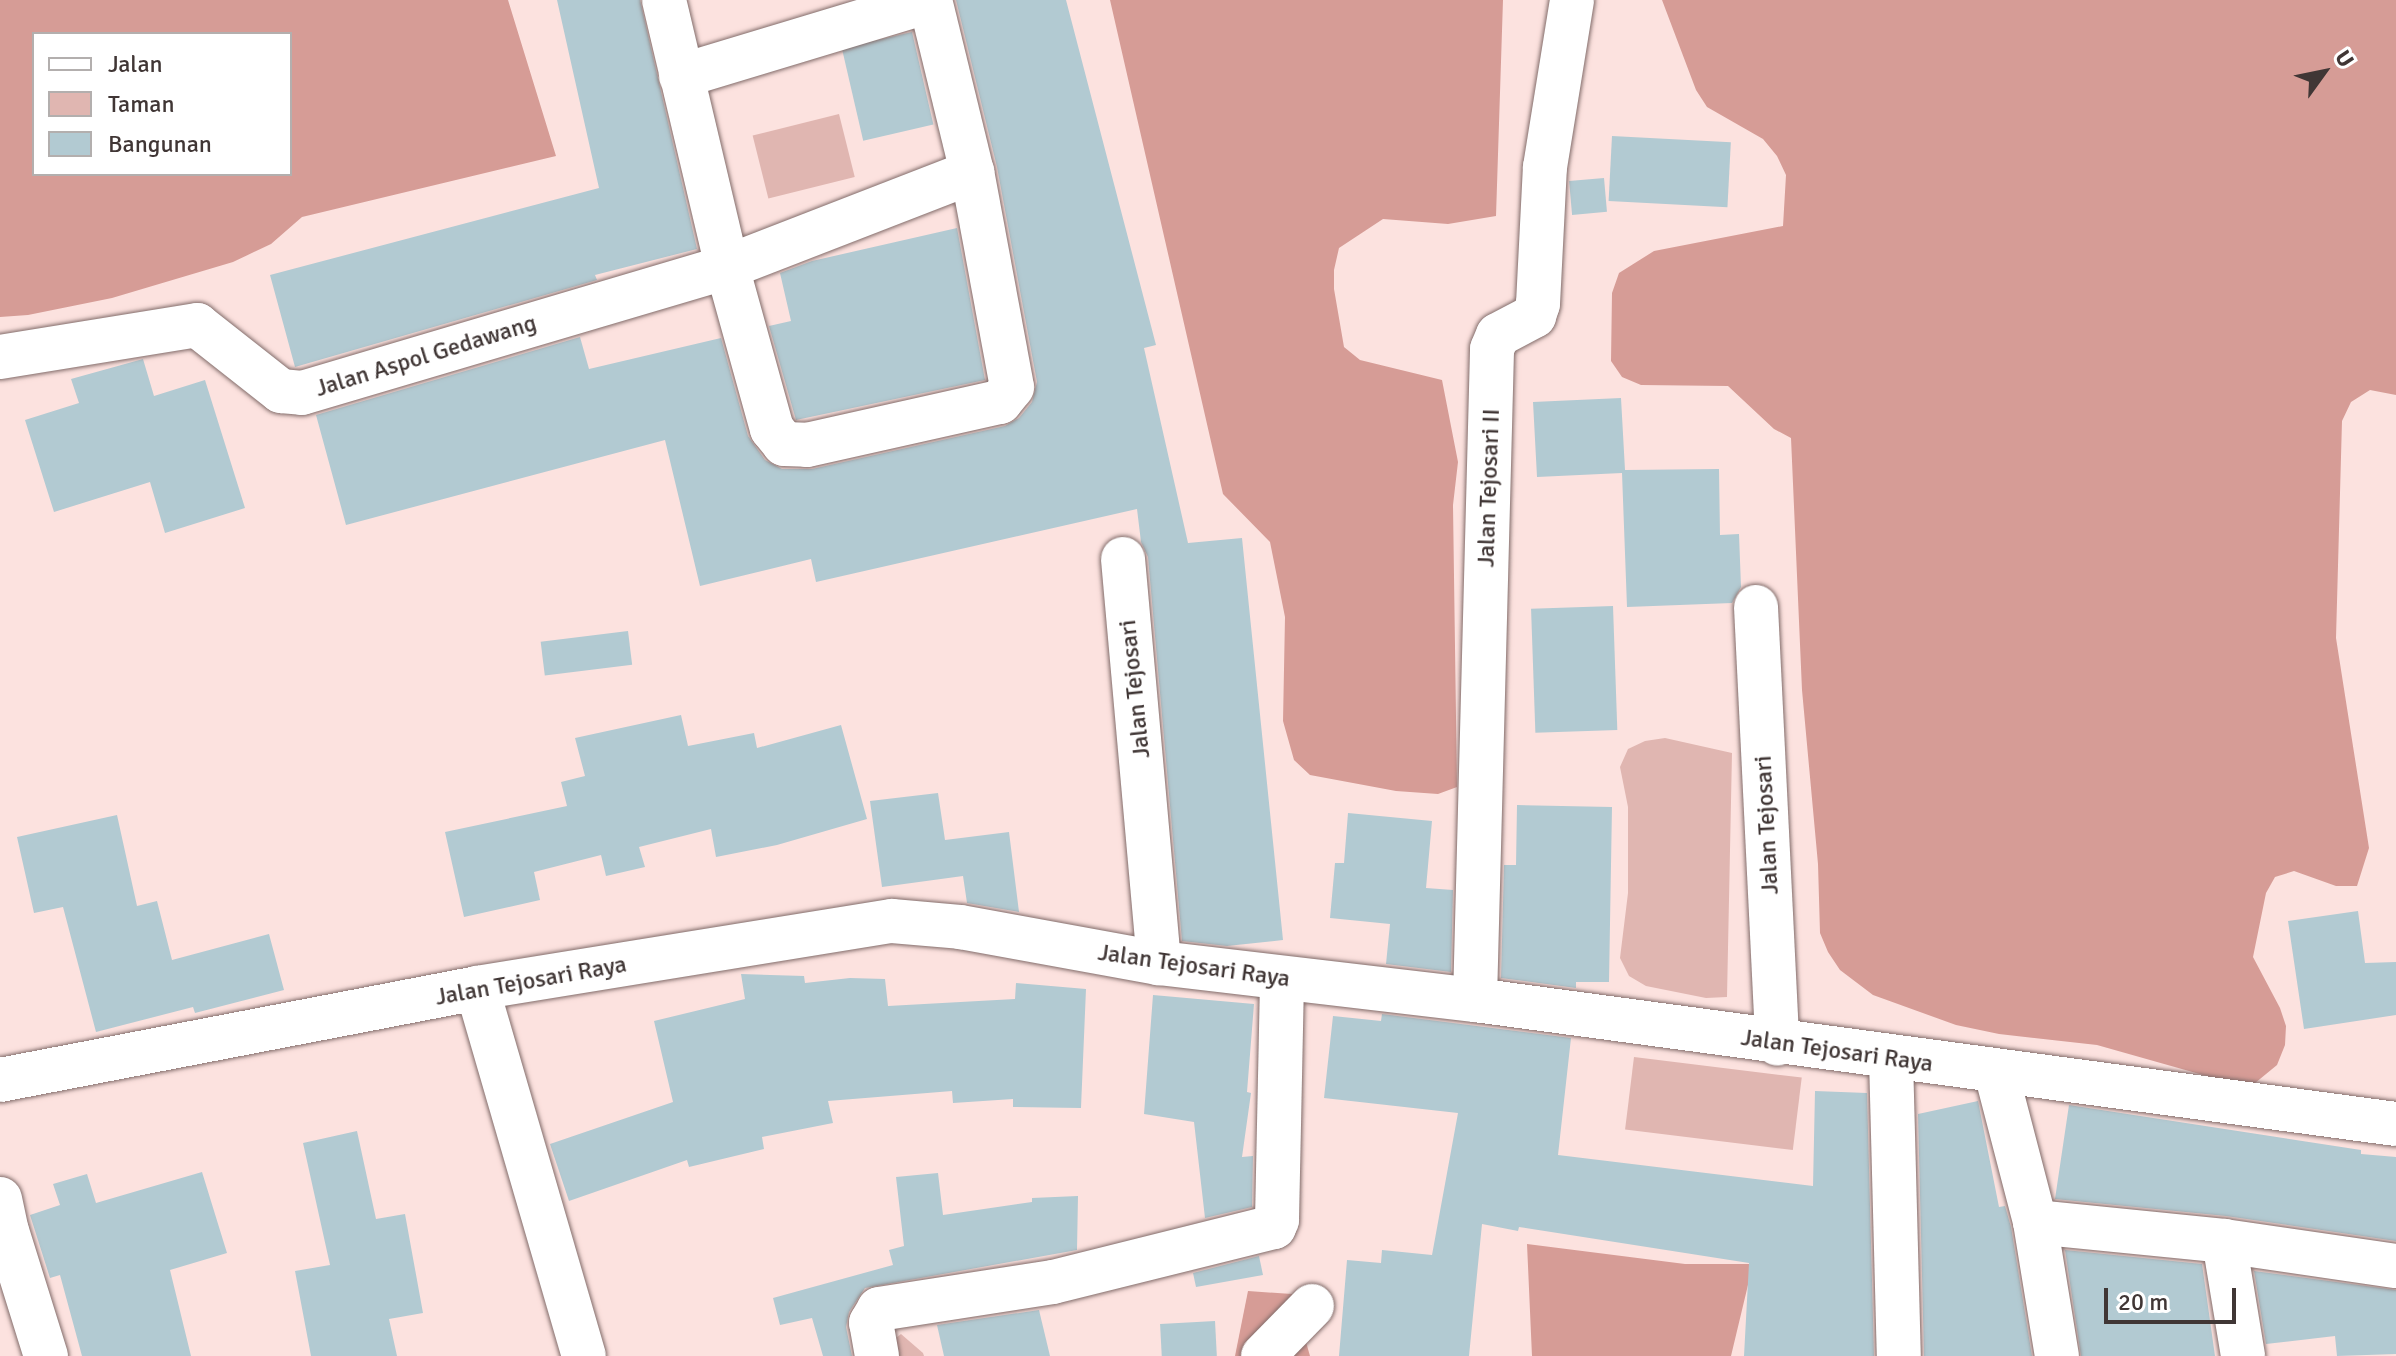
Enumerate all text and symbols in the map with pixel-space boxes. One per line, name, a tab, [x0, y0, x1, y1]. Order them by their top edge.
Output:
legend	[32, 32, 292, 176]
north arrow	[2284, 32, 2364, 112]
text: U	[2329, 45, 2360, 72]
text: Jalan	[108, 49, 163, 79]
text: Taman	[108, 89, 175, 119]
text: Bangunan	[108, 129, 212, 159]
street label: Jalan Aspol Gedawang	[312, 309, 540, 403]
street label: Jalan Tejosari II	[1472, 408, 1506, 568]
street label: Jalan Tejosari	[1113, 618, 1157, 760]
street label: Jalan Tejosari	[1749, 755, 1785, 895]
street label: Jalan Tejosari Raya	[1096, 938, 1292, 994]
street label: Jalan Tejosari Raya	[433, 950, 629, 1012]
street label: Jalan Tejosari Raya	[1739, 1023, 1935, 1079]
scale bar	[2108, 1272, 2240, 1322]
text: 20 m	[2118, 1287, 2168, 1317]

